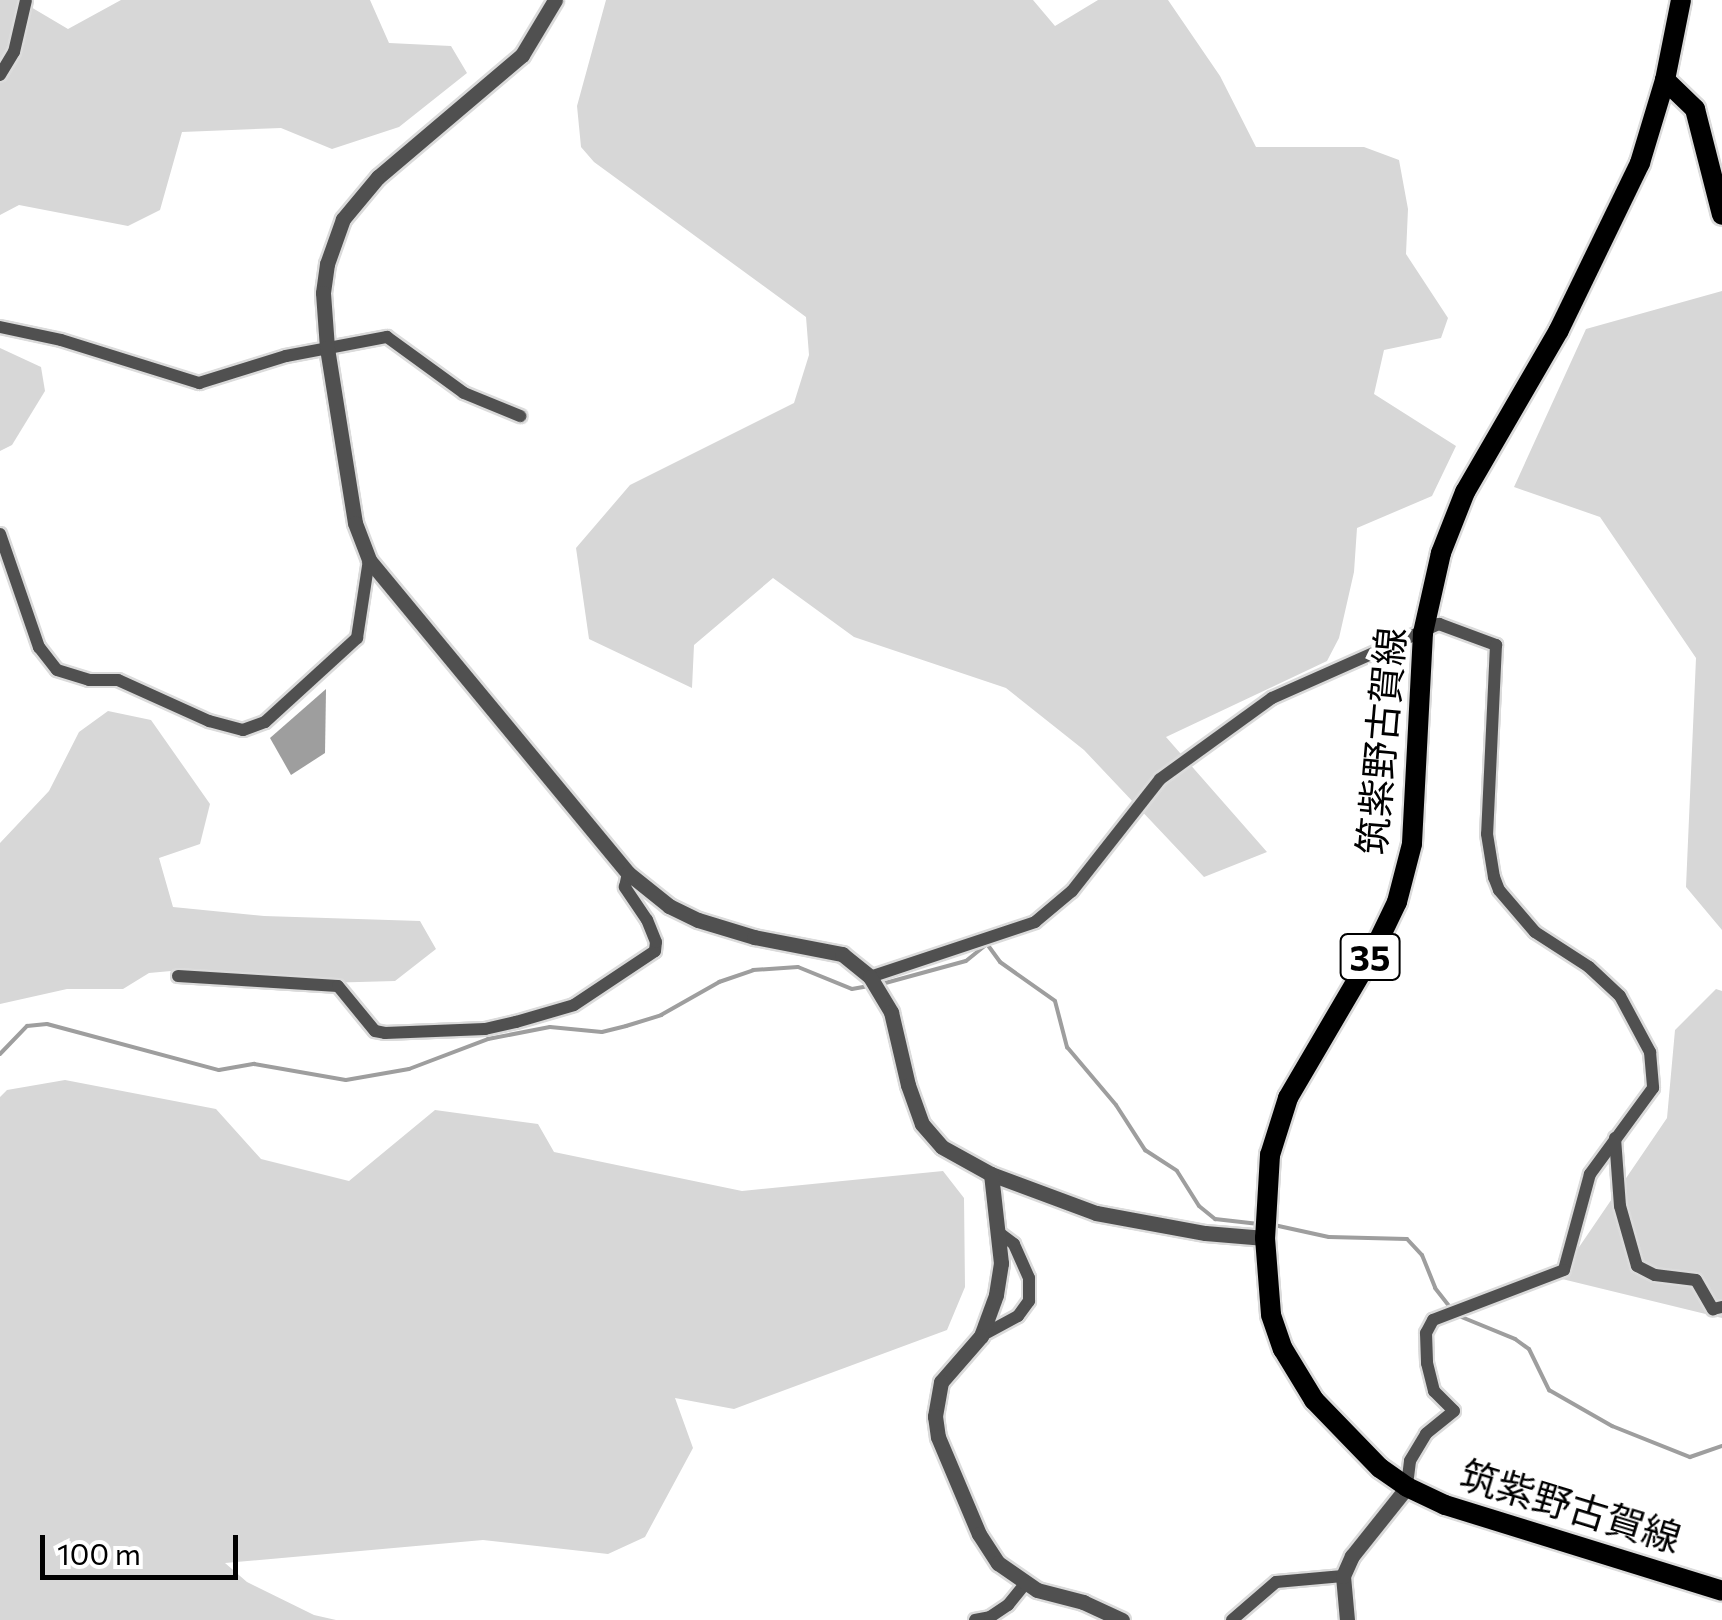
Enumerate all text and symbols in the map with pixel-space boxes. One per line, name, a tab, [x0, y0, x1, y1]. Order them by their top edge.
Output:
street label: 筑紫野古賀線	[1347, 625, 1413, 857]
road number: 35	[1338, 927, 1402, 987]
street label: 筑紫野古賀線	[1455, 1450, 1687, 1560]
scale bar	[45, 1515, 242, 1577]
text: 100 m	[57, 1534, 141, 1571]

